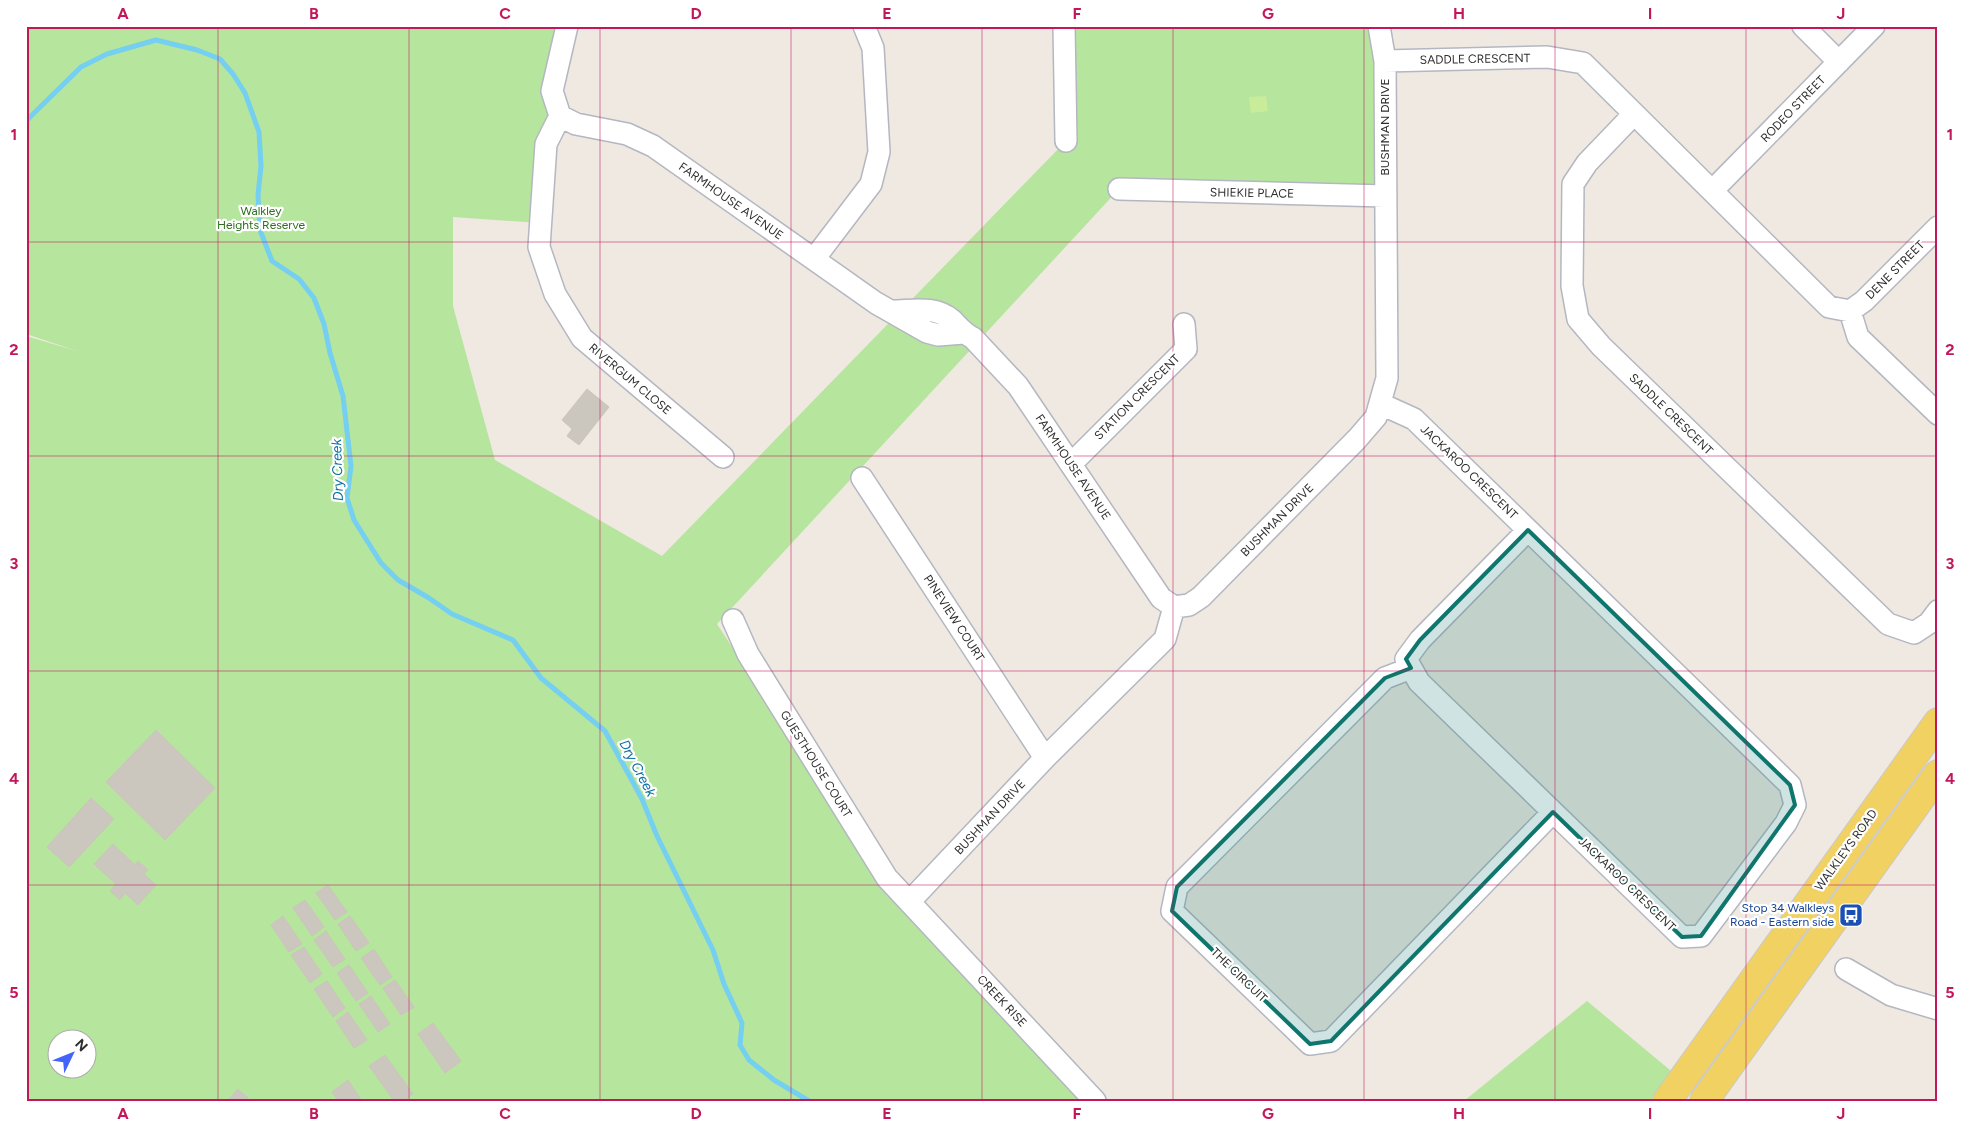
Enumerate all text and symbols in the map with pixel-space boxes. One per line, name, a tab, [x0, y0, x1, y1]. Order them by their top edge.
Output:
text: A	[117, 4, 129, 23]
text: B	[309, 4, 319, 23]
text: C	[499, 4, 511, 23]
text: D	[690, 4, 702, 23]
text: E	[882, 4, 892, 23]
text: F	[1073, 4, 1082, 23]
text: G	[1262, 4, 1274, 23]
text: H	[1453, 4, 1465, 23]
text: I	[1648, 4, 1652, 23]
text: J	[1837, 4, 1845, 23]
street label: SADDLE CRESCENT	[1420, 51, 1531, 67]
street label: RODEO STREET	[1758, 73, 1828, 145]
street label: BUSHMAN DRIVE	[1378, 78, 1392, 176]
text: 1	[11, 125, 17, 144]
text: 1	[1947, 125, 1953, 144]
street label: FARMHOUSE AVENUE	[676, 160, 786, 242]
street label: SHIEKIE PLACE	[1210, 185, 1294, 201]
park label: Walkley Heights Reserve	[217, 204, 305, 232]
street label: DENE STREET	[1863, 238, 1927, 302]
text: 2	[9, 340, 19, 359]
text: 2	[1945, 340, 1955, 359]
street label: RIVERGUM CLOSE	[586, 341, 674, 417]
street label: STATION CRESCENT	[1091, 351, 1183, 443]
street label: SADDLE CRESCENT	[1626, 371, 1716, 458]
street label: FARMHOUSE AVENUE	[1032, 411, 1114, 523]
street label: JACKAROO CRESCENT	[1418, 422, 1521, 522]
water label: Dry Creek	[328, 437, 347, 501]
street label: BUSHMAN DRIVE	[1238, 481, 1316, 559]
text: 3	[10, 554, 19, 573]
text: 3	[1946, 554, 1955, 573]
street label: PINEVIEW COURT	[921, 572, 987, 664]
street label: GUESTHOUSE COURT	[777, 708, 855, 820]
water label: Dry Creek	[615, 737, 660, 801]
text: 4	[9, 769, 19, 788]
text: 4	[1945, 769, 1955, 788]
street label: BUSHMAN DRIVE	[952, 777, 1028, 857]
street label: WALKLEYS ROAD	[1812, 807, 1880, 893]
street label: JACKAROO CRESCENT	[1576, 834, 1679, 934]
place label: Stop 34 Walkleys Road - Eastern side	[1730, 901, 1834, 929]
bus stop icon: Stop 34 Walkleys Road - Eastern side	[1838, 902, 1864, 928]
street label: THE CIRCUIT	[1208, 945, 1270, 1005]
street label: CREEK RISE	[974, 972, 1030, 1030]
text: 5	[9, 983, 19, 1002]
text: 5	[1945, 983, 1955, 1002]
north arrow	[48, 1030, 98, 1080]
text: N	[71, 1036, 91, 1055]
text: A	[117, 1104, 129, 1123]
text: B	[309, 1104, 319, 1123]
text: C	[499, 1104, 511, 1123]
text: D	[690, 1104, 702, 1123]
text: E	[882, 1104, 892, 1123]
text: F	[1073, 1104, 1082, 1123]
text: G	[1262, 1104, 1274, 1123]
text: H	[1453, 1104, 1465, 1123]
text: I	[1648, 1104, 1652, 1123]
text: J	[1837, 1104, 1845, 1123]

